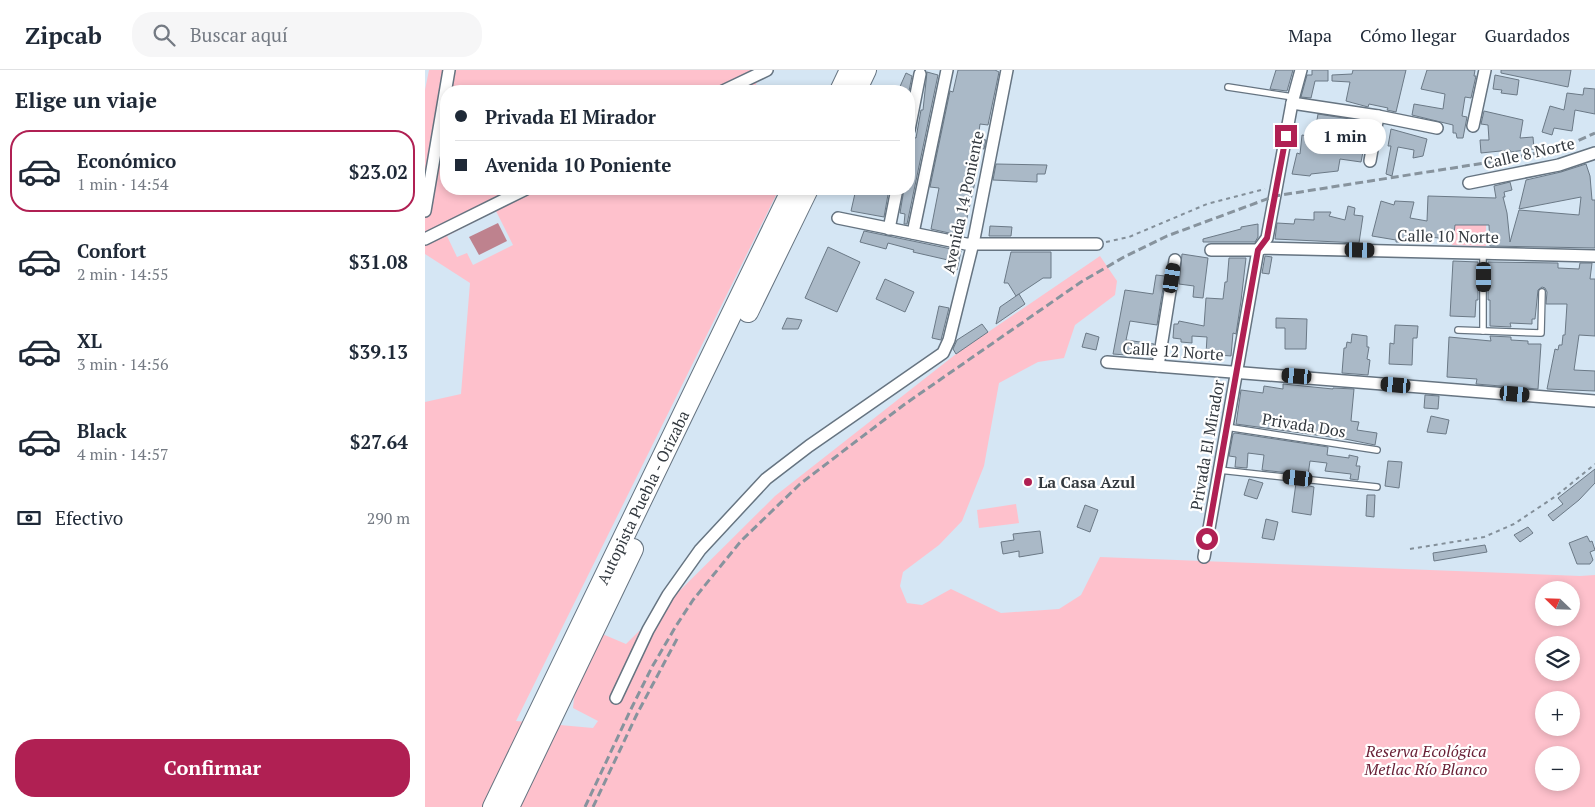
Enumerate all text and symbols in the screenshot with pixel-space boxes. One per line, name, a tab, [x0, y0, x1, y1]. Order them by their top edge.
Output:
search box	[132, 12, 482, 57]
text: Zipcab	[25, 19, 102, 51]
icon: search	[150, 21, 178, 49]
text: Buscar aquí	[190, 22, 288, 47]
text: Mapa	[1288, 23, 1332, 47]
text: Cómo llegar	[1360, 23, 1456, 47]
text: Guardados	[1484, 23, 1570, 47]
text: Elige un viaje	[15, 85, 157, 114]
text: Privada El Mirador	[485, 104, 656, 129]
callout: 1 min	[1303, 118, 1386, 154]
route end	[1275, 125, 1297, 147]
text: 1 min	[1323, 125, 1367, 147]
street label: Avenida 14 Poniente	[937, 129, 989, 275]
street label: Calle 8 Norte	[1481, 132, 1577, 174]
text: Económico	[77, 148, 176, 173]
icon: car	[17, 149, 62, 194]
text: Avenida 10 Poniente	[485, 152, 671, 177]
text: $23.02	[349, 159, 408, 184]
text: 1 min · 14:54	[77, 173, 169, 195]
street label: Calle 10 Norte	[1397, 224, 1499, 248]
text: Confort	[77, 238, 146, 263]
icon: car	[17, 239, 62, 284]
car	[1344, 242, 1375, 258]
text: $31.08	[349, 249, 408, 274]
car	[1162, 262, 1181, 294]
car	[1476, 262, 1491, 292]
text: 2 min · 14:55	[77, 263, 169, 285]
text: XL	[77, 328, 102, 353]
icon: car	[17, 329, 62, 374]
street label: Calle 12 Norte	[1122, 336, 1224, 366]
text: $39.13	[349, 339, 408, 364]
text: 3 min · 14:56	[77, 353, 169, 375]
car	[1281, 367, 1312, 385]
car	[1380, 376, 1411, 394]
street label: Privada El Mirador	[1185, 377, 1229, 512]
car	[1499, 385, 1530, 403]
street label: Autopista Puebla - Orizaba	[591, 407, 694, 588]
street label: Privada Dos	[1260, 408, 1348, 442]
text: Black	[77, 418, 127, 443]
icon: car	[17, 419, 62, 464]
text: $27.64	[350, 429, 408, 454]
text: 4 min · 14:57	[77, 443, 169, 465]
car	[1282, 469, 1313, 487]
place label: La Casa Azul	[1038, 471, 1135, 493]
marker: La Casa Azul	[1022, 476, 1034, 488]
icon: cash	[15, 504, 43, 532]
text: Efectivo	[55, 505, 123, 530]
text: 290 m	[367, 507, 410, 529]
route start	[1196, 528, 1218, 550]
north arrow	[1535, 581, 1580, 626]
map controls	[1535, 581, 1580, 791]
button: layers	[1535, 636, 1580, 681]
button: +	[1535, 691, 1580, 736]
button: Confirmar	[15, 739, 410, 797]
park label: Reserva Ecológica Metlac Río Blanco	[1364, 740, 1487, 780]
button: −	[1535, 746, 1580, 791]

